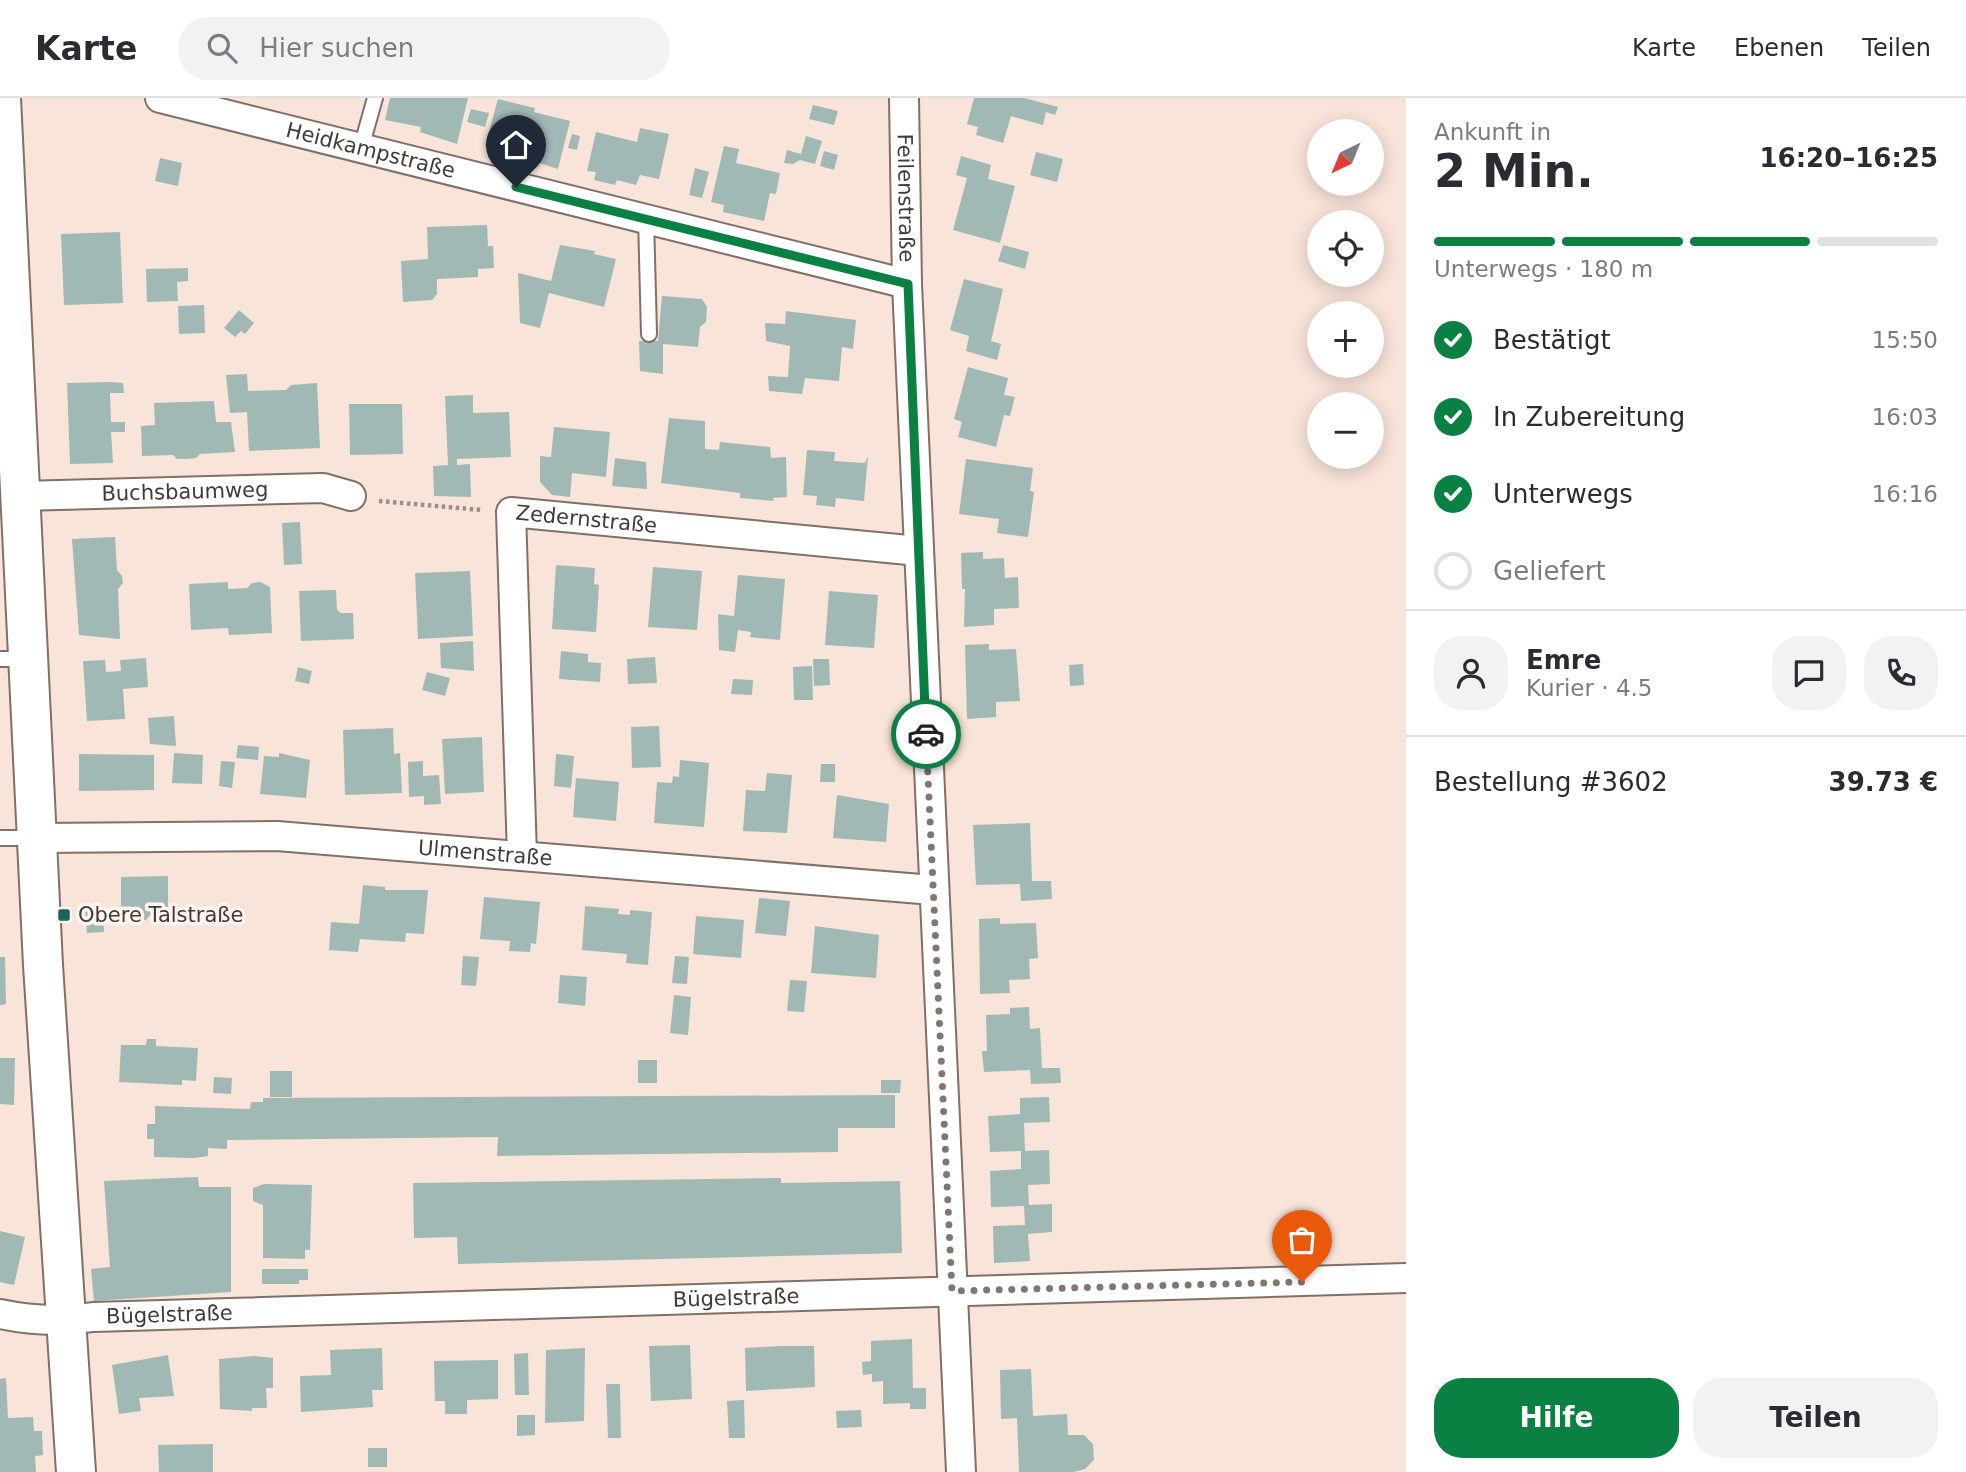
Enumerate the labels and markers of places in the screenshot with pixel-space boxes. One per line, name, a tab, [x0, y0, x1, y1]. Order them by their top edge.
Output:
pin	[486, 115, 546, 187]
place label: Obere Talstraße	[78, 903, 243, 927]
marker: Obere Talstraße	[56, 907, 72, 923]
pin	[1272, 1210, 1332, 1282]

